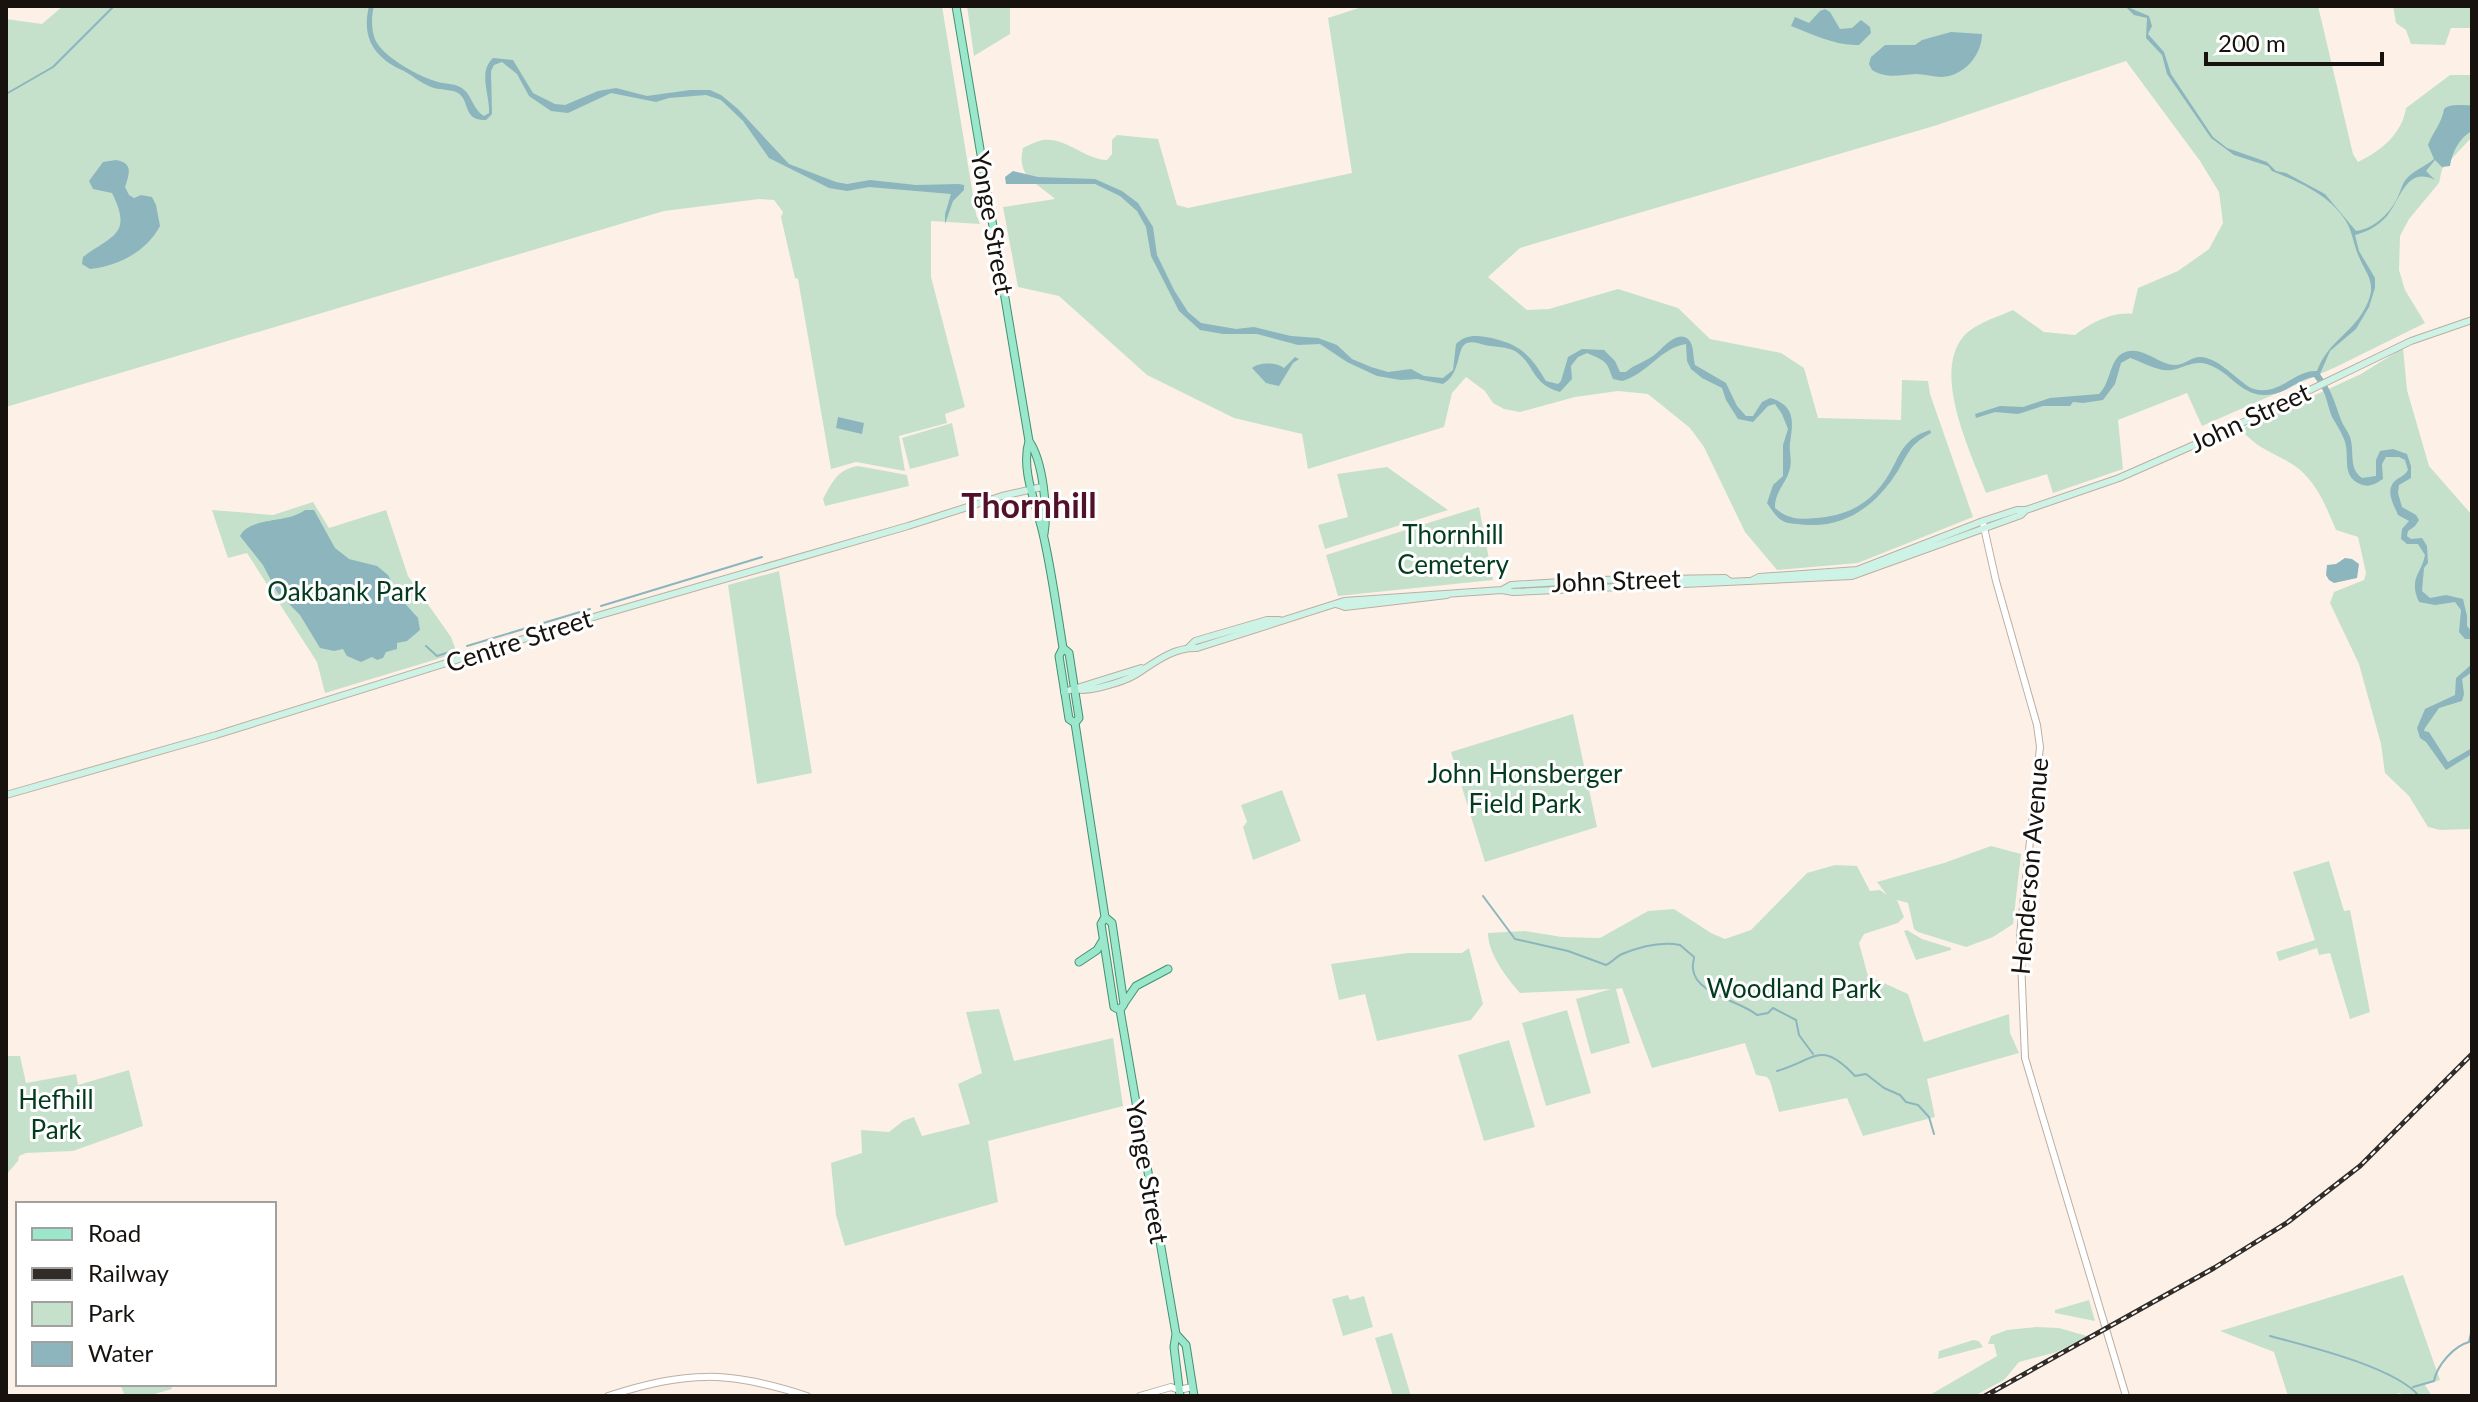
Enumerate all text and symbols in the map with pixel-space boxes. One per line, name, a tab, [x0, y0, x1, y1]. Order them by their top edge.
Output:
scale bar	[2206, 16, 2382, 66]
text: 200 m	[2218, 28, 2286, 57]
street label: Yonge Street	[965, 149, 1021, 298]
street label: John Street	[2184, 375, 2316, 459]
district label: Thornhill	[961, 484, 1097, 525]
park label: Thornhill Cemetery	[1397, 518, 1509, 580]
street label: John Street	[1551, 562, 1682, 598]
park label: Oakbank Park	[267, 575, 427, 607]
street label: Centre Street	[441, 601, 597, 679]
street label: Henderson Avenue	[2004, 756, 2054, 976]
park label: John Honsberger Field Park	[1428, 757, 1623, 819]
park label: Woodland Park	[1706, 972, 1882, 1004]
park label: Hefhill Park	[18, 1083, 94, 1145]
street label: Yonge Street	[1120, 1098, 1176, 1247]
legend	[16, 1202, 276, 1386]
text: Road	[88, 1218, 141, 1247]
text: Railway	[88, 1258, 170, 1287]
text: Park	[88, 1298, 136, 1327]
text: Water	[88, 1338, 153, 1367]

